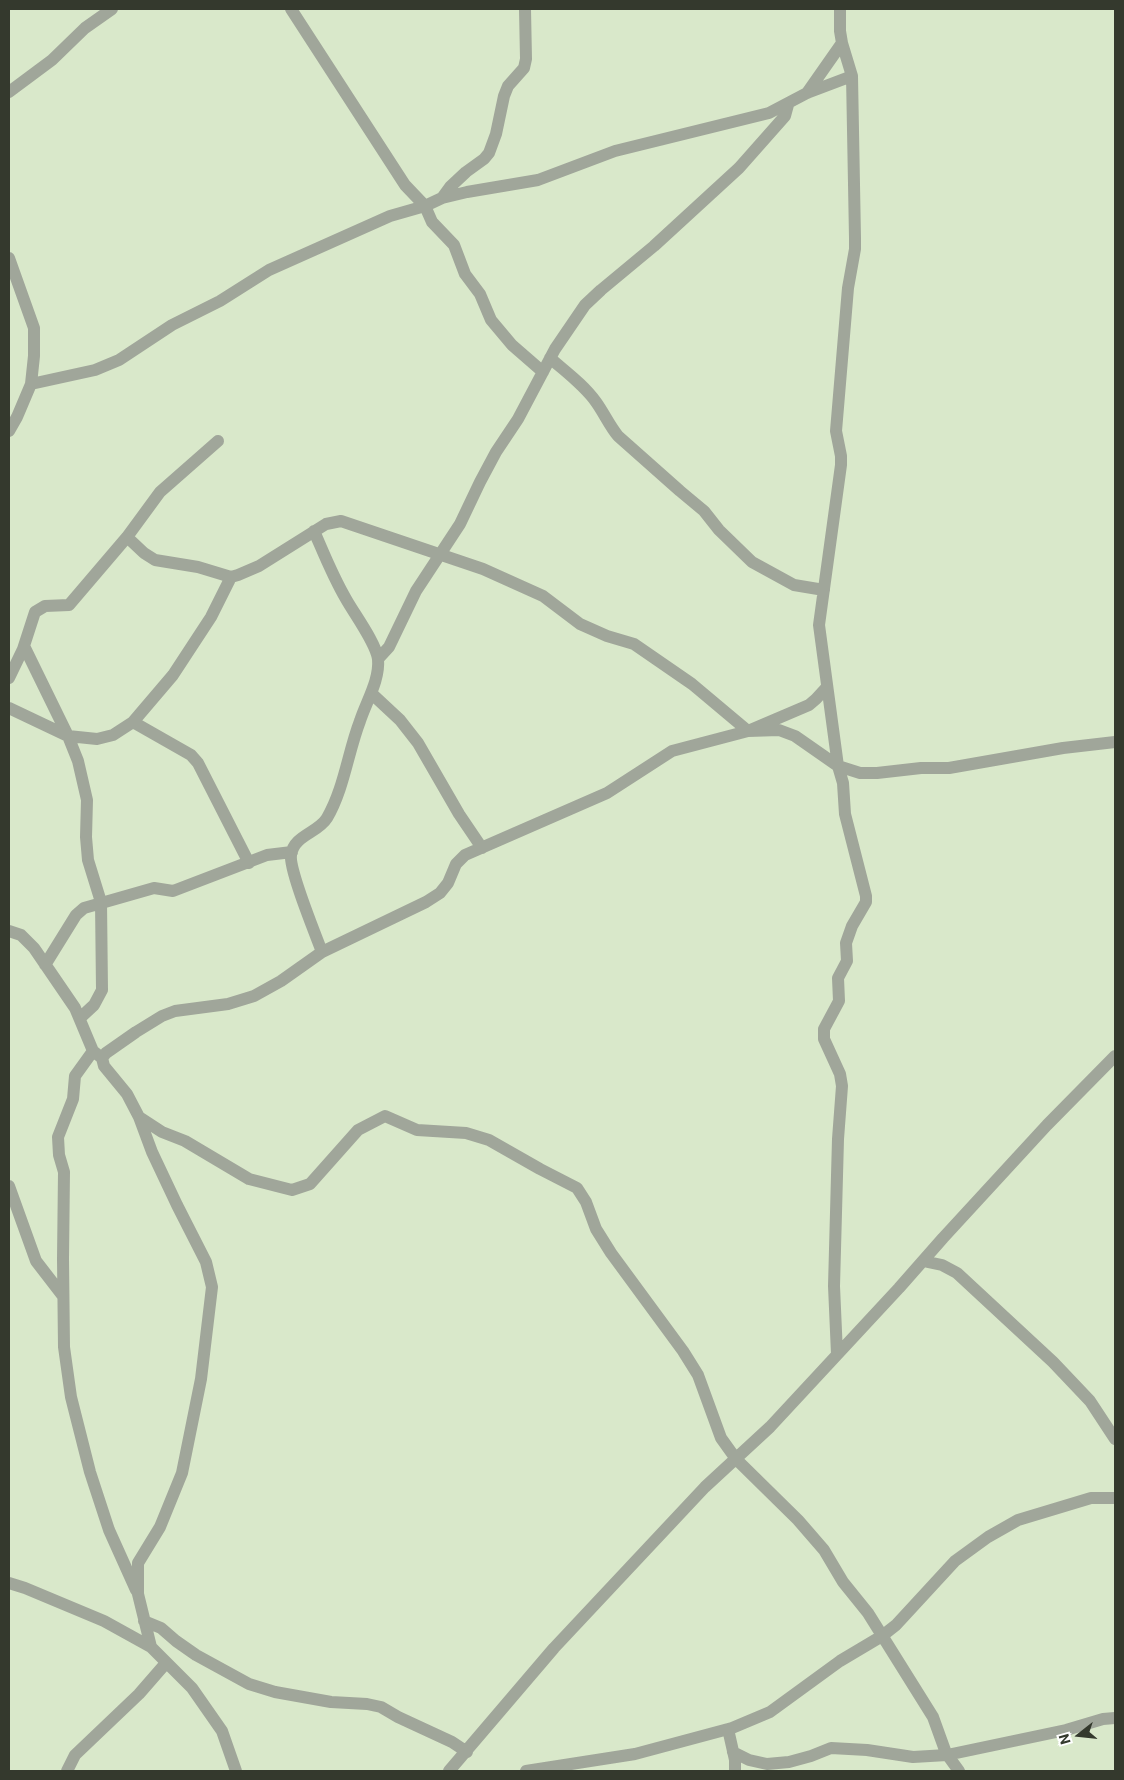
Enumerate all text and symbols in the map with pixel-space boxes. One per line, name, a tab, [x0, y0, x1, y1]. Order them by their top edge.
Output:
north arrow	[1054, 1710, 1104, 1760]
text: N	[1056, 1732, 1074, 1746]

